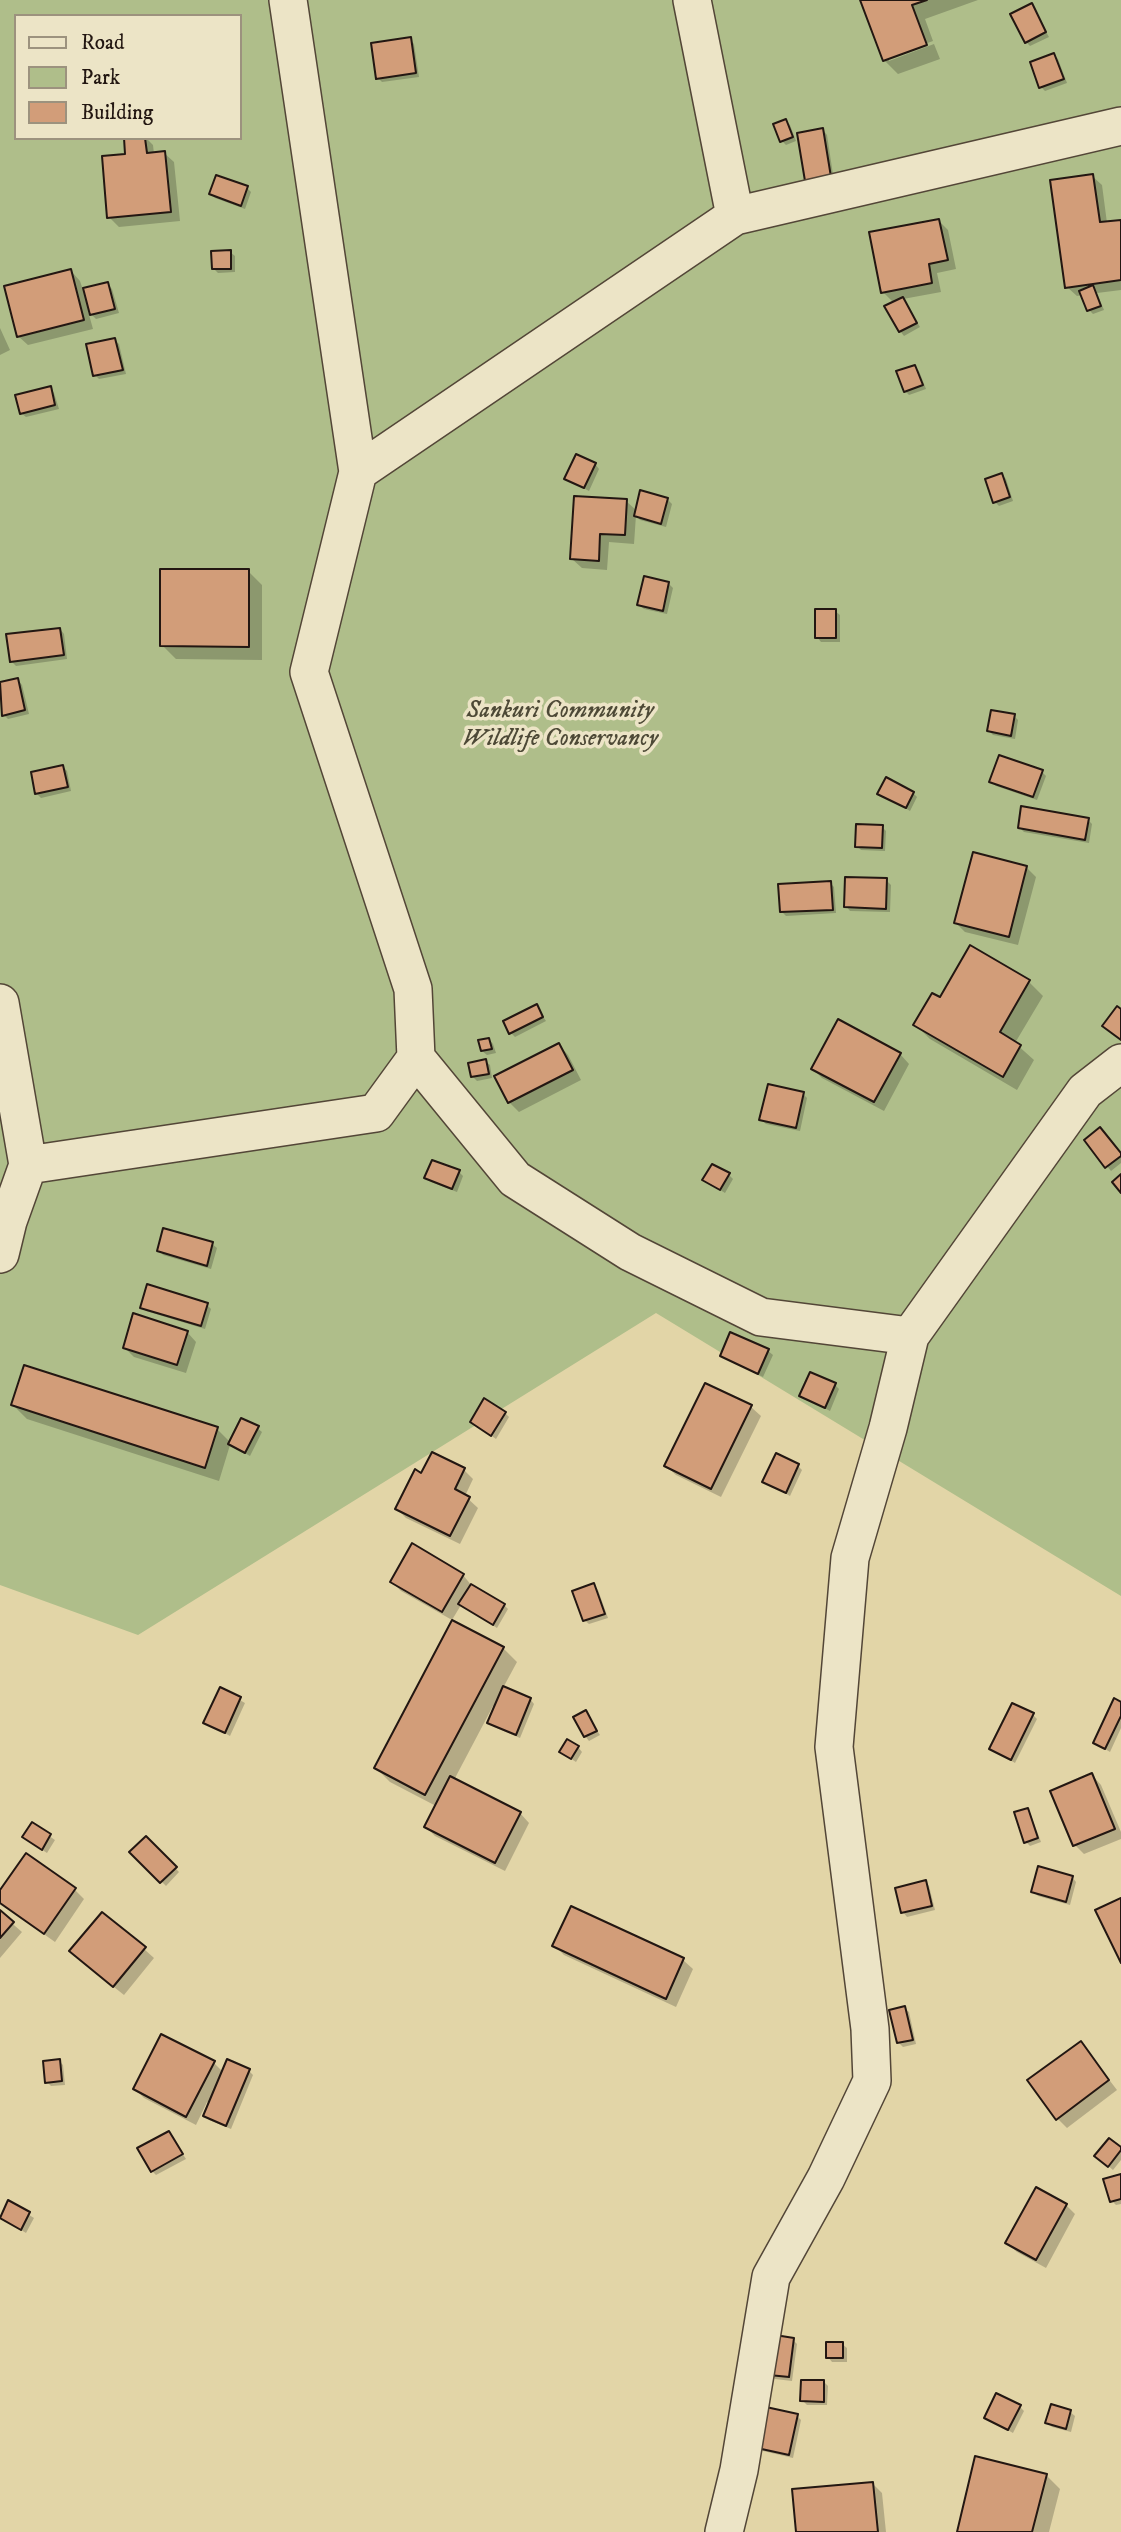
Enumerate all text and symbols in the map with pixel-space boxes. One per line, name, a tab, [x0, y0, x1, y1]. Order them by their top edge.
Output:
legend	[14, 14, 242, 140]
text: Road	[81, 30, 125, 56]
text: Park	[81, 65, 120, 91]
text: Building	[81, 100, 153, 126]
park label: Sankuri Community Wildlife Conservancy	[462, 698, 658, 754]

